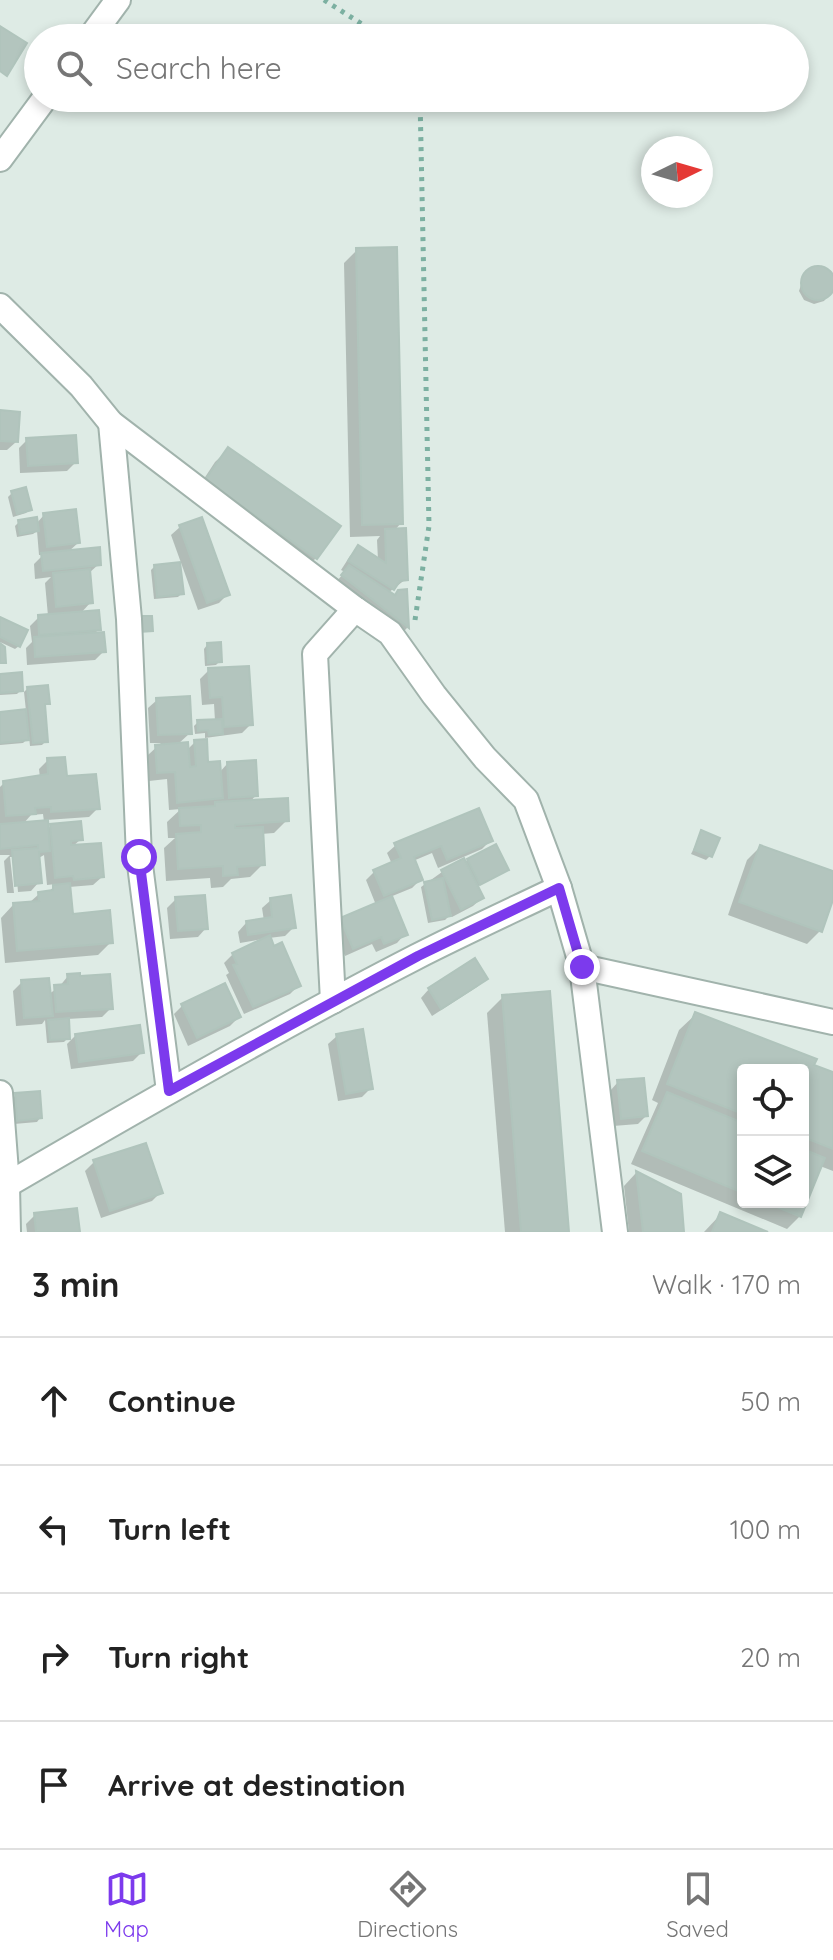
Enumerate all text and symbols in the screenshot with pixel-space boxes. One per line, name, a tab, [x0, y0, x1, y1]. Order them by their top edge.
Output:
search box	[24, 24, 809, 112]
icon: search	[52, 46, 96, 90]
text: Search here	[116, 49, 282, 87]
north arrow	[641, 136, 713, 208]
route start	[121, 839, 157, 875]
route end	[564, 949, 600, 985]
map controls	[737, 1064, 809, 1208]
button: locate	[737, 1064, 809, 1136]
button: layers	[737, 1136, 809, 1208]
text: 3 min	[32, 1263, 119, 1306]
text: Walk · 170 m	[652, 1268, 801, 1301]
icon: ahead	[32, 1379, 76, 1423]
text: Continue	[108, 1382, 236, 1420]
text: 50 m	[741, 1385, 801, 1418]
icon: left	[32, 1507, 76, 1551]
text: Turn left	[108, 1510, 231, 1548]
text: 100 m	[730, 1513, 801, 1546]
icon: right	[32, 1635, 76, 1679]
text: Turn right	[108, 1638, 249, 1676]
text: 20 m	[740, 1641, 801, 1674]
icon: arrive	[32, 1763, 76, 1807]
text: Arrive at destination	[108, 1766, 406, 1804]
tab: Map	[104, 1867, 149, 1943]
tab: Directions	[357, 1867, 458, 1943]
tab: Saved	[666, 1867, 729, 1943]

